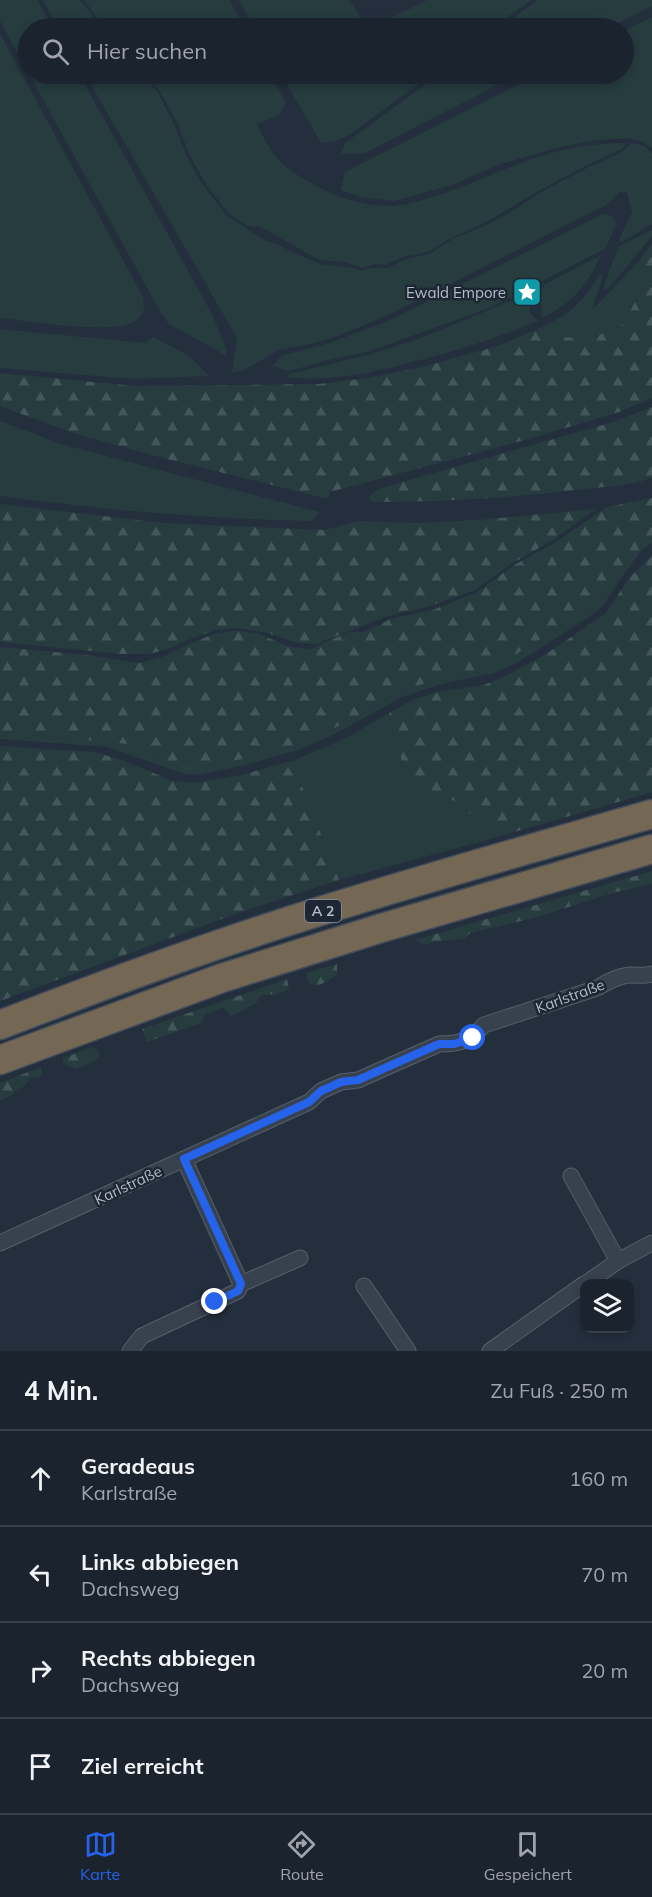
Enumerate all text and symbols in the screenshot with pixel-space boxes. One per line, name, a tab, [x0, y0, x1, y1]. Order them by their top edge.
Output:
search box	[18, 18, 634, 84]
icon: search	[39, 35, 72, 68]
text: Hier suchen	[87, 37, 207, 65]
place icon: Ewald Empore	[511, 276, 543, 308]
place label: Ewald Empore	[406, 283, 506, 302]
road number: A 2	[305, 900, 341, 922]
street label: Karlstraße	[533, 975, 607, 1017]
route start	[459, 1024, 485, 1050]
street label: Karlstraße	[91, 1161, 165, 1209]
map controls	[580, 1279, 634, 1333]
button: layers	[580, 1279, 634, 1333]
route end	[201, 1288, 227, 1314]
text: 4 Min.	[24, 1374, 98, 1407]
text: Zu Fuß · 250 m	[490, 1378, 628, 1403]
text: Geradeaus	[81, 1452, 195, 1480]
icon: ahead	[24, 1462, 57, 1495]
text: 160 m	[569, 1466, 628, 1491]
text: Karlstraße	[81, 1480, 177, 1505]
text: Links abbiegen	[81, 1548, 239, 1576]
icon: left	[24, 1558, 57, 1591]
text: 70 m	[581, 1562, 628, 1587]
text: Dachsweg	[81, 1576, 179, 1601]
text: Rechts abbiegen	[81, 1644, 256, 1672]
icon: right	[24, 1654, 57, 1687]
text: 20 m	[581, 1658, 628, 1683]
text: Dachsweg	[81, 1672, 179, 1697]
icon: arrive	[24, 1750, 57, 1783]
text: Ziel erreicht	[81, 1752, 204, 1780]
tab: Karte	[80, 1828, 120, 1884]
tab: Route	[280, 1828, 324, 1884]
tab: Gespeichert	[484, 1828, 572, 1884]

